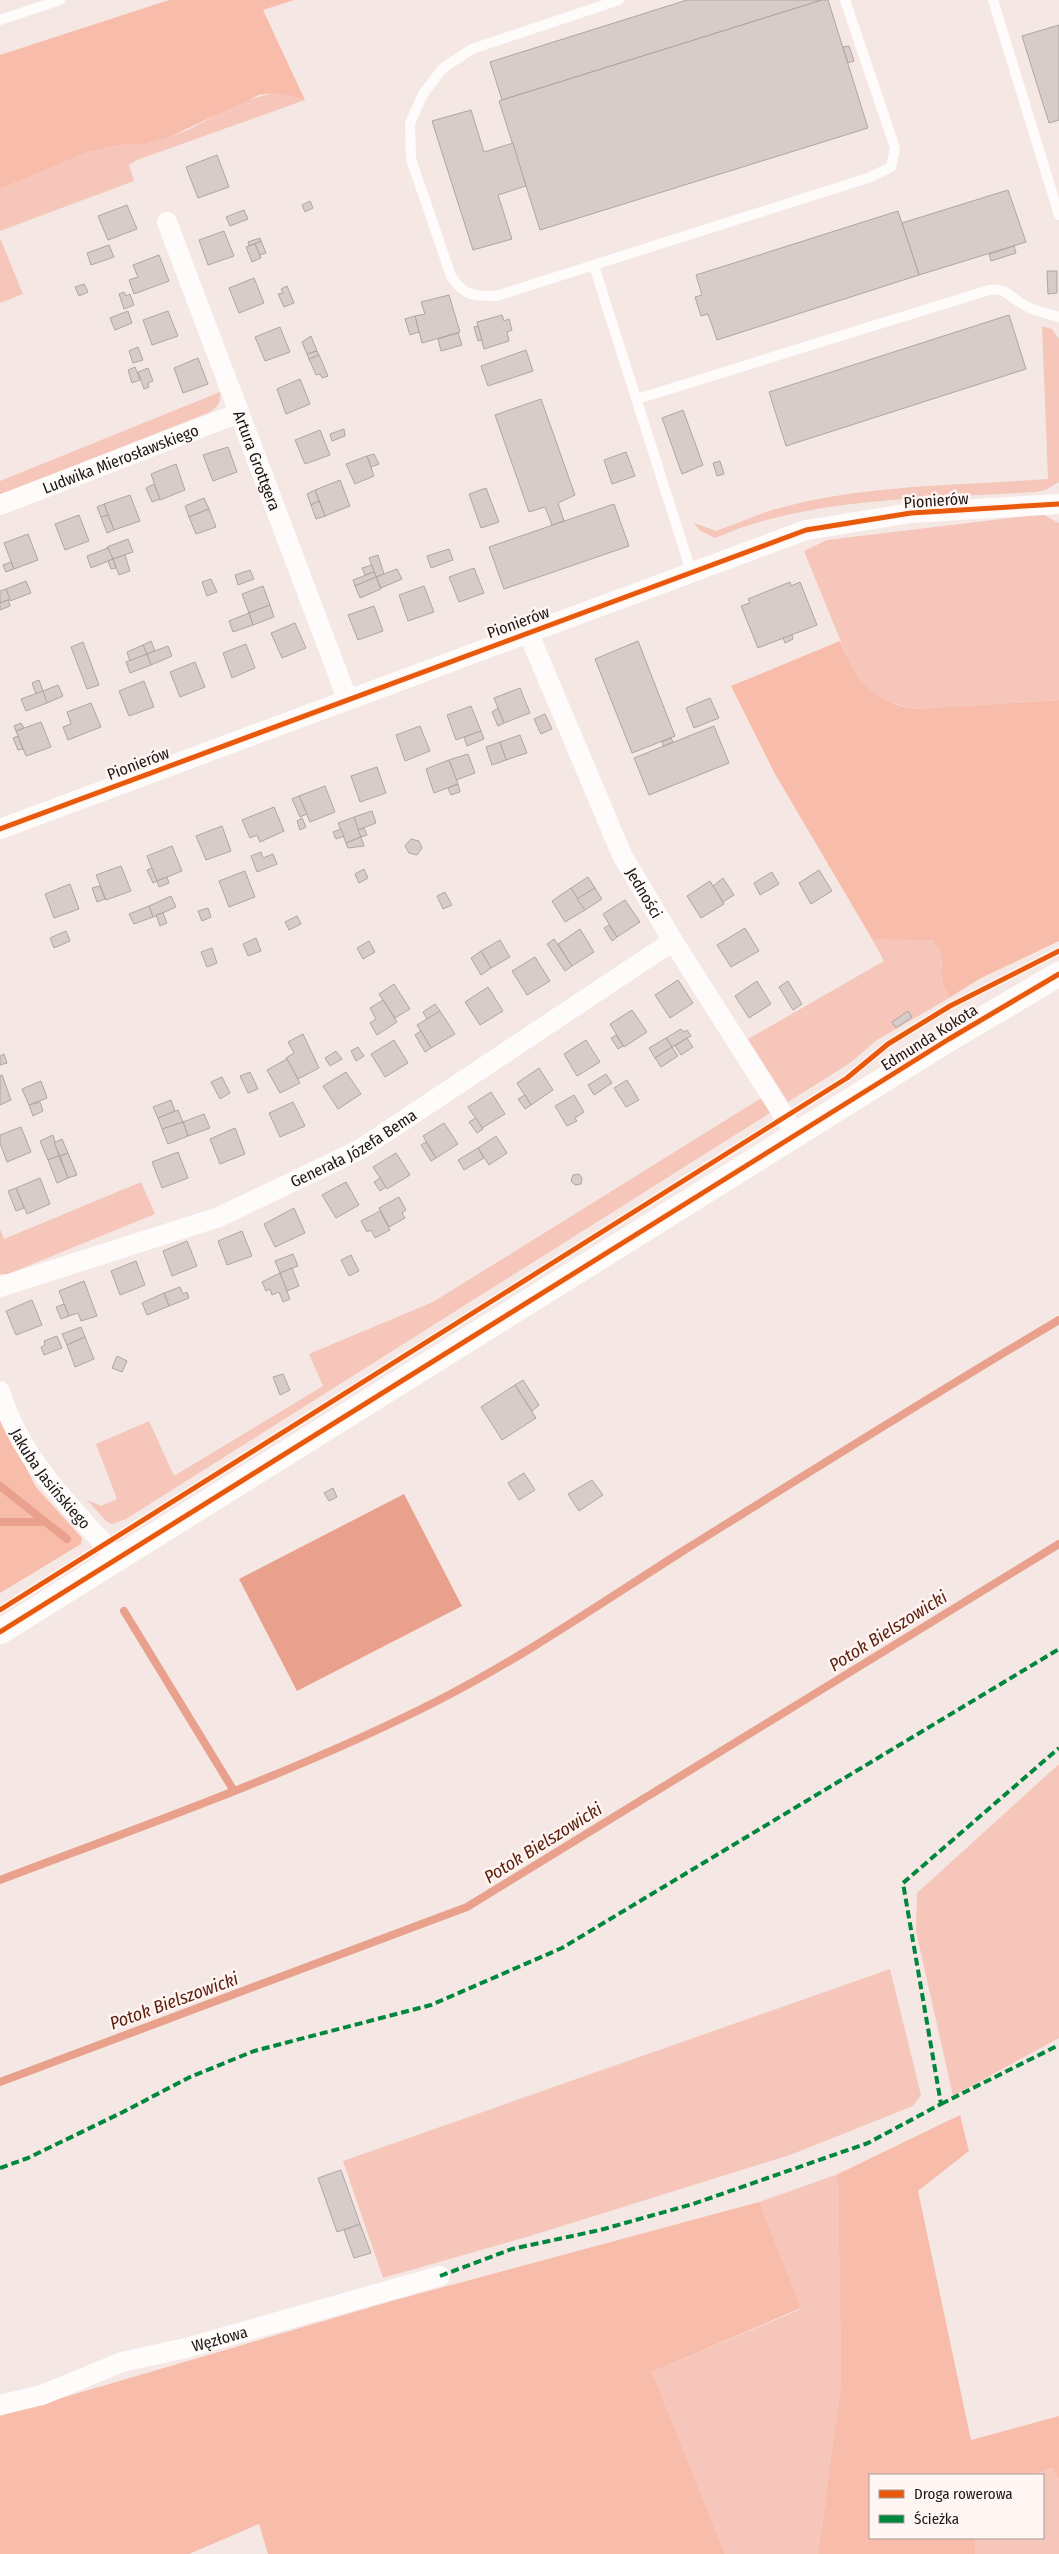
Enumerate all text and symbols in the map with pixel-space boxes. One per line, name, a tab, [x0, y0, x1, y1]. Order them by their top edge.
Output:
street label: Artura Grottgera	[229, 408, 284, 513]
street label: Ludwika Mierosławskiego	[40, 421, 201, 498]
street label: Pionierów	[903, 489, 970, 512]
street label: Pionierów	[484, 602, 553, 643]
street label: Pionierów	[104, 743, 173, 784]
street label: Jedności	[622, 864, 666, 922]
street label: Edmunda Kokota	[877, 1000, 981, 1075]
street label: Generała Józefa Bema	[287, 1105, 420, 1191]
street label: Jakuba Jasińskiego	[6, 1425, 94, 1533]
water label: Potok Bielszowicki	[825, 1586, 952, 1676]
water label: Potok Bielszowicki	[480, 1798, 607, 1888]
water label: Potok Bielszowicki	[107, 1967, 242, 2034]
street label: Węzłowa	[190, 2322, 250, 2356]
legend	[869, 2474, 1044, 2539]
text: Droga rowerowa	[914, 2485, 1013, 2503]
text: Ścieżka	[914, 2510, 959, 2528]

